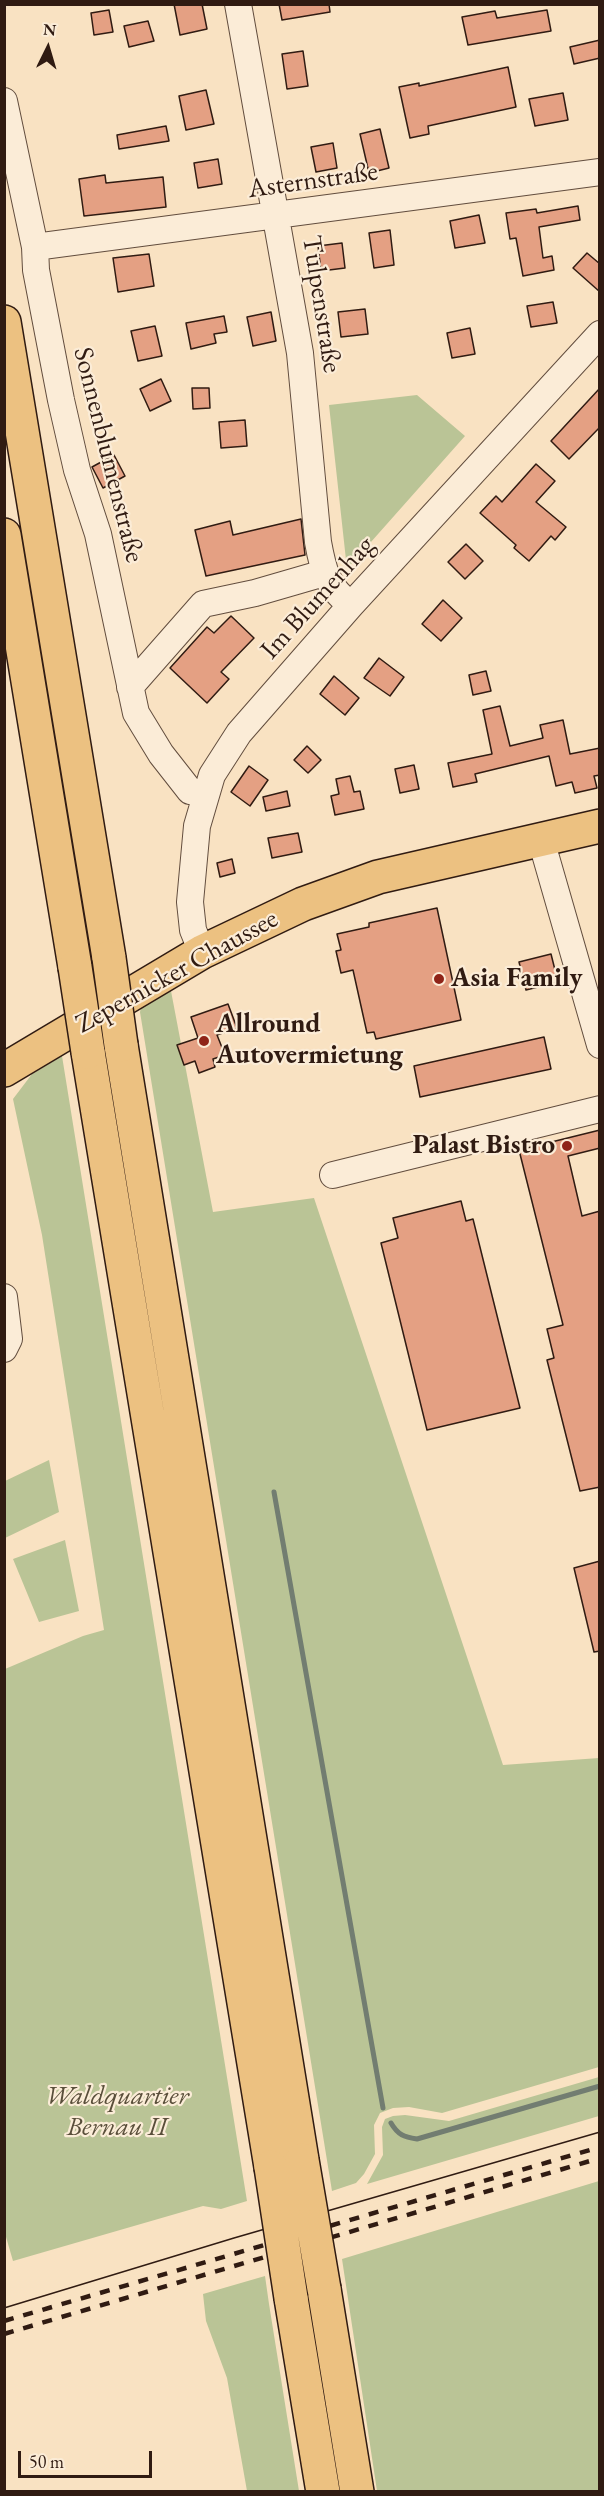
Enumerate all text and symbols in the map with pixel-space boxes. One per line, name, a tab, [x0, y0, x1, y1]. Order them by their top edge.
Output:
north arrow	[18, 18, 78, 78]
text: N	[42, 19, 57, 41]
street label: Asternstraße	[246, 156, 380, 206]
street label: Tulpenstraße	[294, 233, 348, 375]
street label: Sonnenblumenstraße	[66, 344, 150, 566]
street label: Im Blumenhag	[254, 530, 382, 666]
street label: Zepernicker Chaussee	[70, 903, 284, 1041]
place label: Asia Family	[451, 963, 582, 995]
marker: Asia Family	[432, 972, 446, 986]
place label: Allround Autovermietung	[216, 1009, 403, 1072]
marker: Allround Autovermietung	[197, 1034, 211, 1048]
place label: Palast Bistro	[413, 1130, 555, 1162]
marker: Palast Bistro	[560, 1139, 574, 1153]
park label: Waldquartier Bernau II	[45, 2081, 189, 2144]
scale bar	[21, 2439, 154, 2477]
text: 50 m	[29, 2450, 64, 2473]

